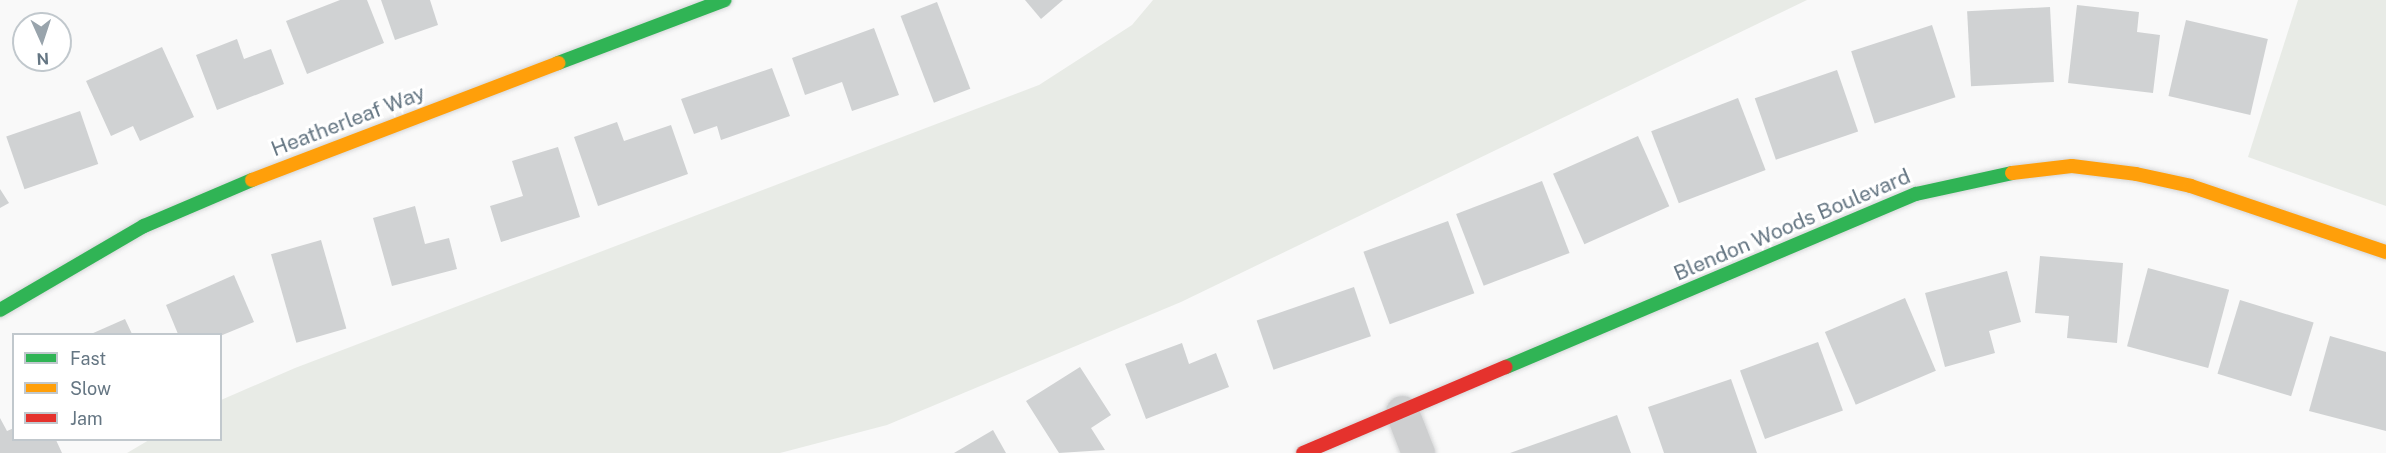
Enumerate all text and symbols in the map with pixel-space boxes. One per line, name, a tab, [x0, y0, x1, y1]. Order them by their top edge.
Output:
north arrow	[12, 12, 72, 72]
text: N	[36, 49, 50, 68]
street label: Heatherleaf Way	[267, 80, 429, 162]
street label: Blendon Woods Boulevard	[1670, 164, 1914, 286]
legend	[12, 333, 222, 441]
text: Fast	[70, 348, 106, 369]
text: Slow	[70, 378, 111, 399]
text: Jam	[70, 408, 103, 429]

